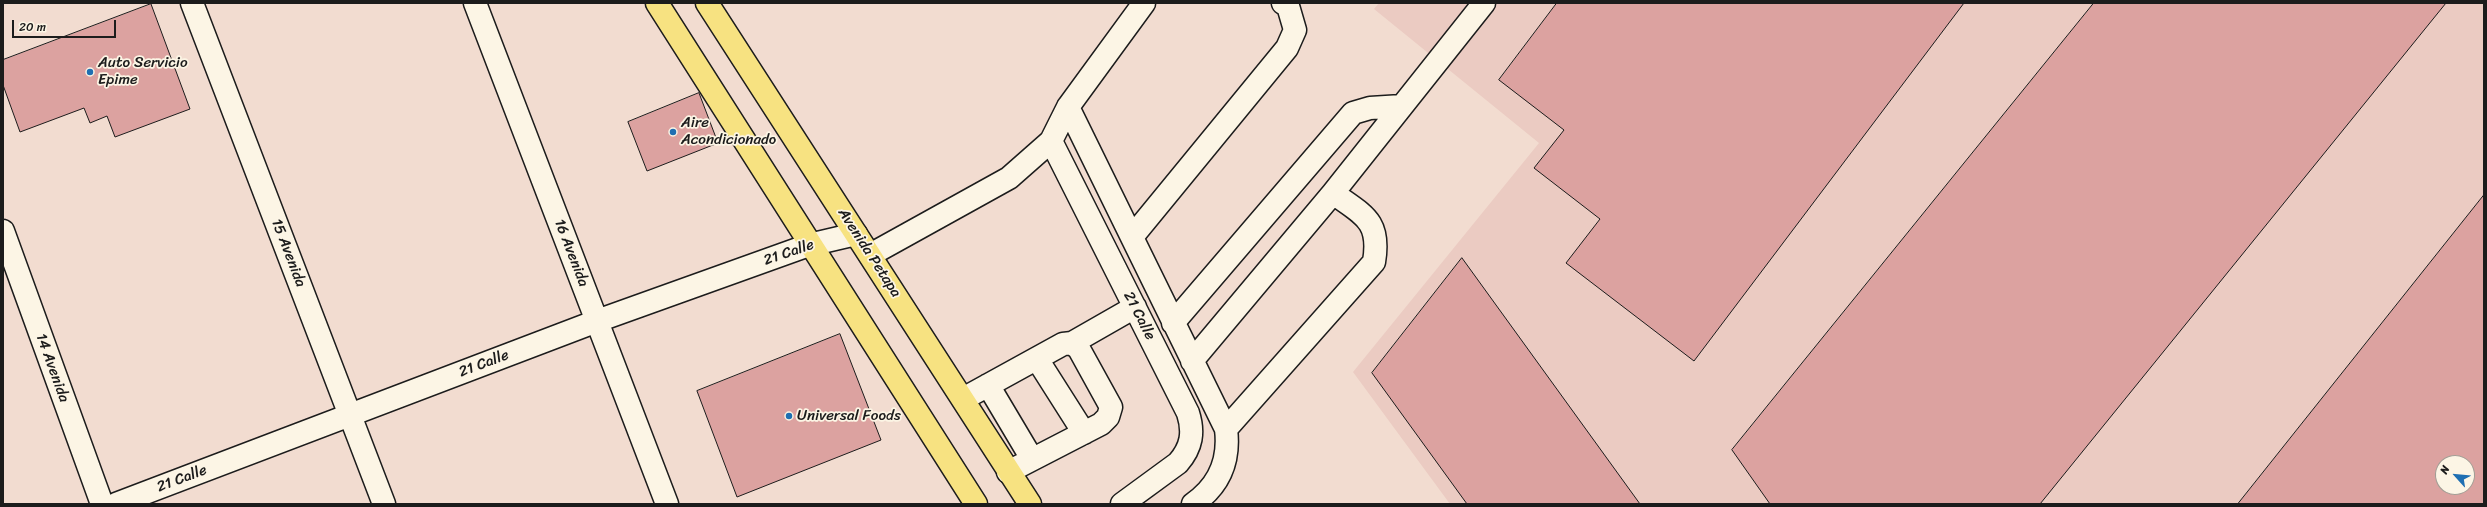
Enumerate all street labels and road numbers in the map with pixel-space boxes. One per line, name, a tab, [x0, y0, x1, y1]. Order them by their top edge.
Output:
street label: Avenida Petapa	[834, 205, 904, 301]
street label: 15 Avenida	[267, 216, 309, 290]
street label: 16 Avenida	[550, 217, 592, 289]
street label: 21 Calle	[761, 236, 817, 270]
street label: 21 Calle	[1119, 289, 1159, 343]
street label: 14 Avenida	[31, 331, 73, 405]
street label: 21 Calle	[456, 346, 512, 382]
street label: 21 Calle	[154, 461, 210, 497]

